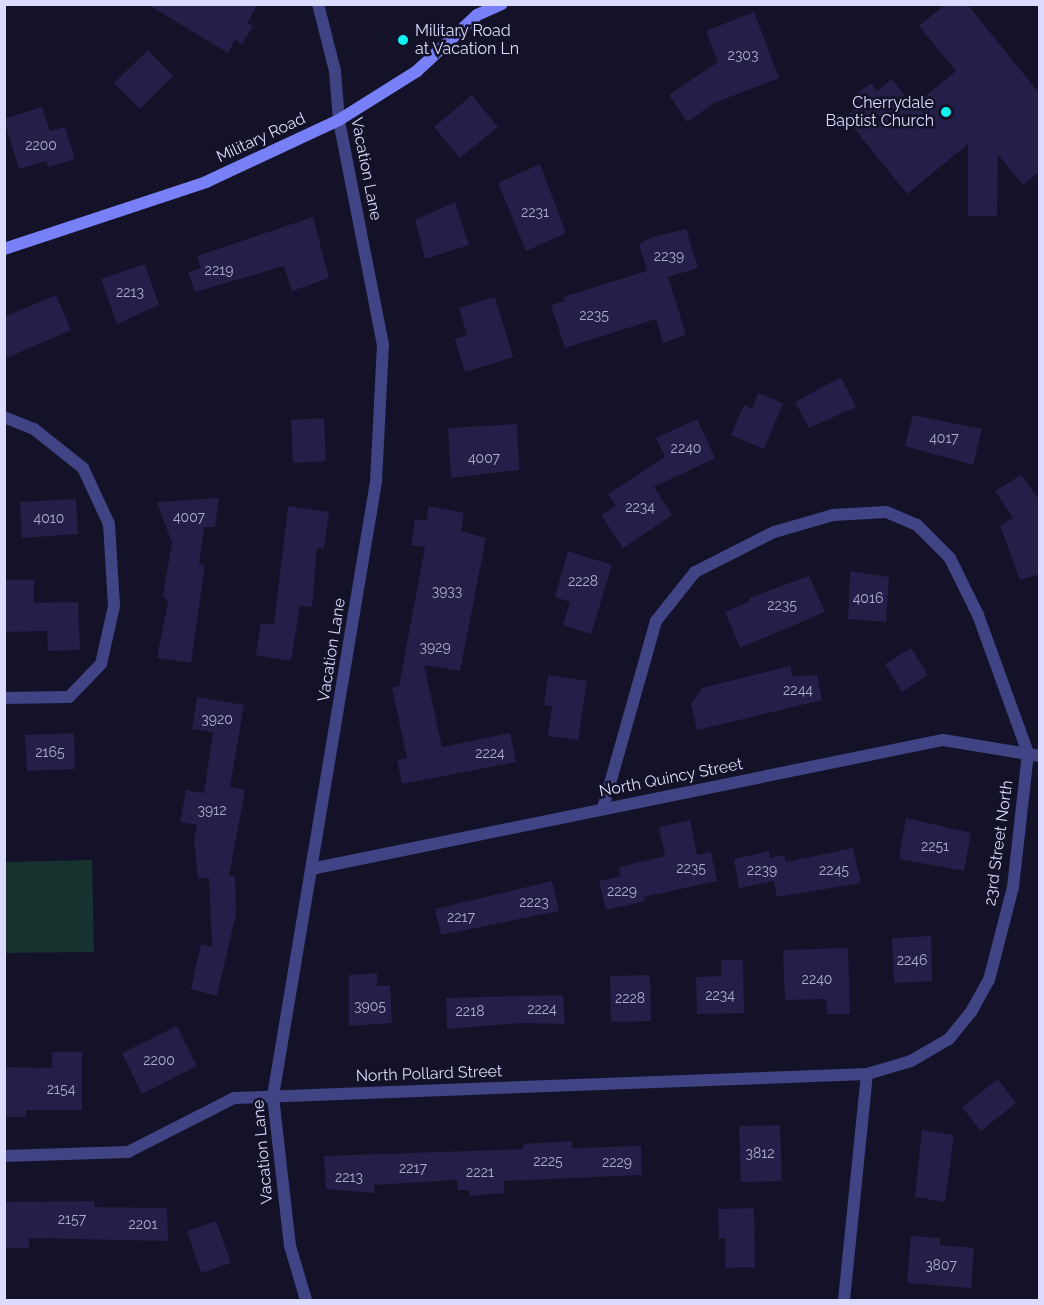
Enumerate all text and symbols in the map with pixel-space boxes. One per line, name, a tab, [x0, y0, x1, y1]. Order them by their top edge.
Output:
place label: Military Road at Vacation Ln	[415, 21, 520, 59]
marker: Military Road at Vacation Ln	[396, 33, 410, 47]
house number: 2303	[728, 47, 758, 63]
place label: Cherrydale Baptist Church	[826, 93, 934, 131]
marker: Cherrydale Baptist Church	[939, 105, 953, 119]
street label: Military Road	[213, 109, 309, 167]
street label: Vacation Lane	[347, 116, 385, 222]
house number: 2200	[25, 137, 57, 153]
house number: 2231	[521, 204, 549, 220]
house number: 2239	[654, 248, 684, 264]
house number: 2219	[205, 262, 233, 278]
house number: 2213	[116, 284, 144, 300]
house number: 2235	[579, 307, 609, 323]
house number: 4017	[929, 430, 959, 446]
house number: 2240	[671, 440, 701, 456]
house number: 4007	[468, 450, 500, 466]
house number: 2234	[625, 499, 655, 515]
house number: 4007	[173, 509, 205, 525]
house number: 4010	[34, 510, 64, 526]
house number: 2228	[568, 573, 598, 589]
house number: 3933	[432, 583, 462, 599]
house number: 4016	[853, 590, 883, 606]
street label: Vacation Lane	[314, 597, 350, 703]
house number: 2235	[767, 597, 797, 613]
house number: 3929	[419, 639, 451, 655]
house number: 2244	[783, 682, 813, 698]
house number: 3920	[201, 711, 233, 727]
house number: 2165	[35, 744, 65, 760]
house number: 2224	[475, 745, 505, 761]
street label: North Quincy Street	[597, 755, 745, 801]
street label: 23rd Street North	[981, 779, 1017, 907]
house number: 3912	[198, 802, 226, 818]
house number: 2251	[921, 838, 949, 854]
house number: 2235	[676, 860, 706, 876]
house number: 2239	[747, 862, 777, 878]
house number: 2245	[819, 862, 849, 878]
house number: 2229	[607, 883, 637, 899]
house number: 2223	[519, 894, 549, 910]
house number: 2217	[447, 909, 475, 925]
house number: 2246	[897, 952, 927, 968]
house number: 2240	[802, 971, 832, 987]
house number: 2234	[705, 987, 735, 1003]
house number: 2228	[615, 990, 645, 1006]
house number: 3905	[354, 998, 386, 1014]
house number: 2224	[527, 1001, 557, 1017]
house number: 2218	[456, 1003, 484, 1019]
house number: 2200	[143, 1052, 175, 1068]
street label: North Pollard Street	[355, 1062, 503, 1086]
house number: 2154	[47, 1081, 75, 1097]
street label: Vacation Lane	[249, 1099, 277, 1205]
house number: 3812	[745, 1145, 775, 1161]
house number: 2225	[533, 1153, 563, 1169]
house number: 2229	[602, 1154, 632, 1170]
house number: 2217	[399, 1160, 427, 1176]
house number: 2221	[466, 1164, 494, 1180]
house number: 2213	[335, 1169, 363, 1185]
house number: 2157	[58, 1211, 86, 1227]
house number: 2201	[128, 1216, 158, 1232]
house number: 3807	[925, 1257, 957, 1273]

